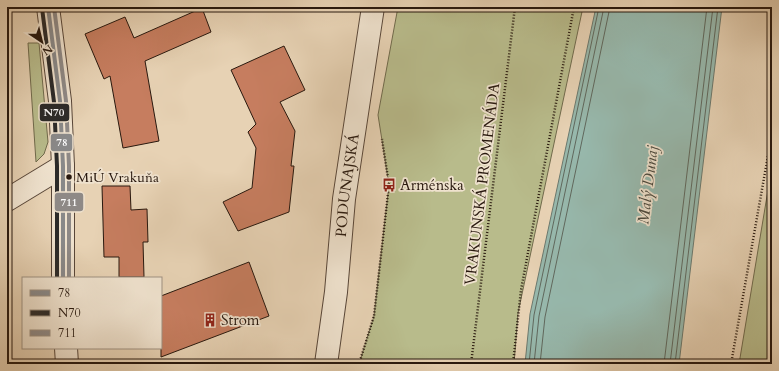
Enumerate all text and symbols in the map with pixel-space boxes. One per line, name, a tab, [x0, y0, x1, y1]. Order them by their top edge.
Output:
north arrow	[22, 22, 62, 62]
text: N	[39, 41, 56, 59]
street label: VRAKUNSKÁ PROMENÁDA	[460, 81, 504, 286]
line badge: N70	[39, 103, 70, 122]
text: N70	[44, 105, 65, 120]
street label: PODUNAJSKÁ	[331, 132, 364, 238]
line badge: 78	[50, 133, 73, 152]
text: 78	[56, 135, 68, 150]
water label: Malý Dunaj	[632, 144, 664, 226]
place label: MiÚ Vrakuňa	[76, 168, 159, 187]
marker: MiÚ Vrakuňa	[64, 172, 74, 182]
place label: Arménska	[400, 175, 464, 195]
bus stop icon: Arménska	[381, 177, 397, 193]
line badge: 711	[54, 192, 84, 212]
text: 711	[61, 195, 77, 210]
legend	[22, 277, 162, 349]
text: 78	[58, 285, 70, 301]
text: N70	[58, 305, 81, 321]
place label: Strom	[221, 310, 260, 330]
building icon: Strom	[202, 312, 218, 328]
text: 711	[58, 325, 76, 341]

